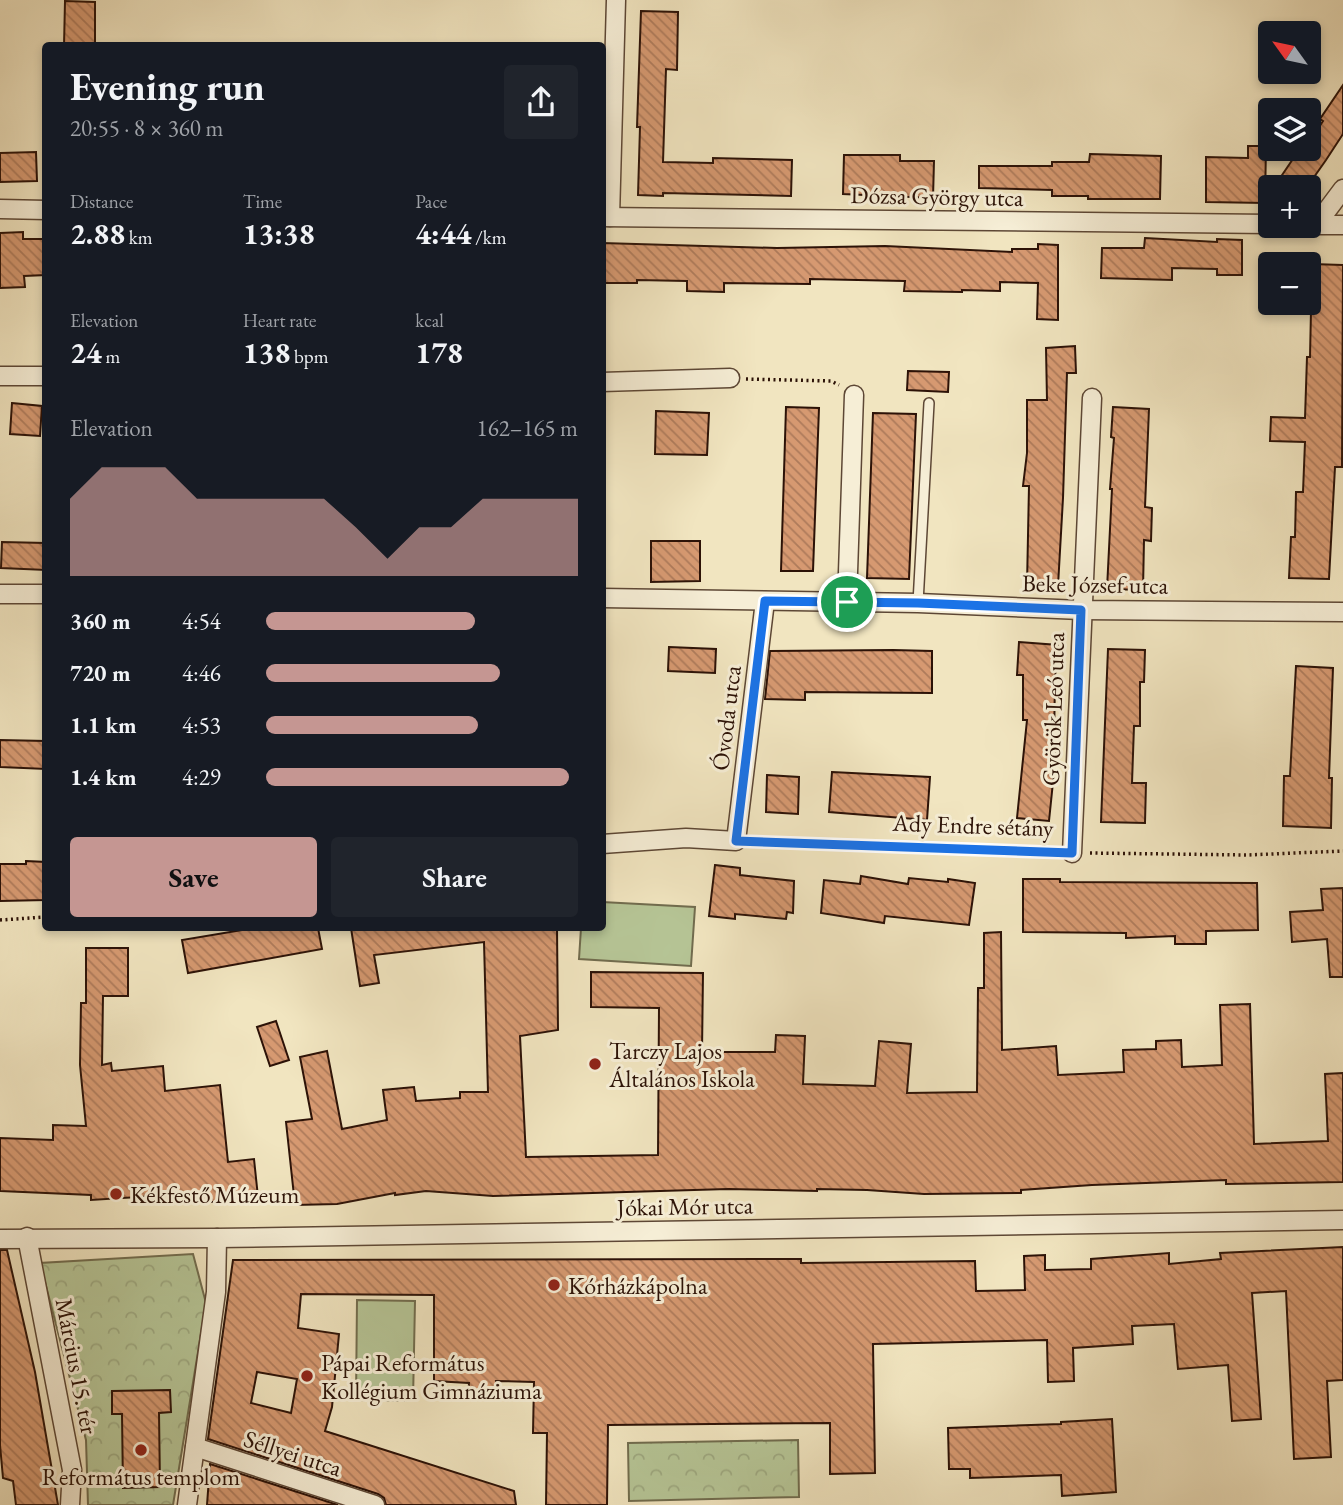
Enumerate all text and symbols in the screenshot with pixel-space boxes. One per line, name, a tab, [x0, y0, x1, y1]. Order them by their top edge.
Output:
north arrow	[1258, 21, 1321, 84]
map controls	[1258, 21, 1321, 315]
text: Evening run	[70, 62, 265, 111]
button: share	[504, 65, 578, 139]
button: layers	[1258, 98, 1321, 161]
text: 20:55 · 8 × 360 m	[70, 113, 223, 143]
button: +	[1258, 175, 1321, 238]
street label: Dózsa György utca	[850, 179, 1024, 213]
text: Distance	[70, 189, 133, 214]
text: Time	[243, 189, 282, 214]
text: Pace	[415, 189, 447, 214]
text: 2.88	[70, 214, 125, 253]
text: 13:38	[243, 214, 315, 253]
text: 4:44	[415, 214, 471, 253]
text: km	[125, 225, 153, 250]
text: /km	[471, 225, 506, 250]
button: −	[1258, 252, 1321, 315]
text: Elevation	[70, 308, 138, 333]
text: Heart rate	[243, 308, 316, 333]
text: kcal	[415, 308, 444, 333]
text: 24	[70, 333, 102, 372]
text: 138	[243, 333, 290, 372]
text: 178	[415, 333, 463, 372]
text: m	[102, 344, 120, 369]
text: bpm	[290, 344, 329, 369]
text: Elevation	[70, 413, 153, 443]
text: 162–165 m	[477, 413, 578, 443]
street label: Beke József utca	[1022, 567, 1169, 601]
pin	[817, 572, 877, 632]
icon: arrive	[828, 583, 866, 621]
text: 360 m	[70, 606, 131, 636]
text: 4:54	[182, 606, 221, 636]
street label: Györök Leó utca	[1035, 631, 1071, 786]
text: 720 m	[70, 658, 131, 688]
text: 4:46	[182, 658, 221, 688]
street label: Óvoda utca	[704, 663, 748, 772]
text: 1.1 km	[70, 710, 137, 740]
text: 4:53	[182, 710, 221, 740]
text: 1.4 km	[70, 762, 137, 792]
text: 4:29	[182, 762, 221, 792]
street label: Ady Endre sétány	[891, 807, 1054, 843]
button: Save	[70, 837, 317, 917]
button: Share	[331, 837, 578, 917]
place label: Tarczy Lajos Általános Iskola	[608, 1035, 755, 1094]
marker: Tarczy Lajos Általános Iskola	[587, 1056, 603, 1072]
place label: Kékfestő Múzeum	[130, 1179, 300, 1210]
marker: Kékfestő Múzeum	[108, 1186, 124, 1202]
street label: Jókai Mór utca	[615, 1189, 754, 1223]
place label: Kórházkápolna	[568, 1270, 708, 1301]
marker: Kórházkápolna	[546, 1277, 562, 1293]
street label: Március 15. tér	[49, 1295, 105, 1437]
place label: Pápai Református Kollégium Gimnáziuma	[321, 1347, 542, 1406]
marker: Pápai Református Kollégium Gimnáziuma	[299, 1368, 315, 1384]
street label: Séllyei utca	[240, 1423, 346, 1484]
marker: Református templom	[133, 1442, 149, 1458]
place label: Református templom	[42, 1461, 240, 1492]

